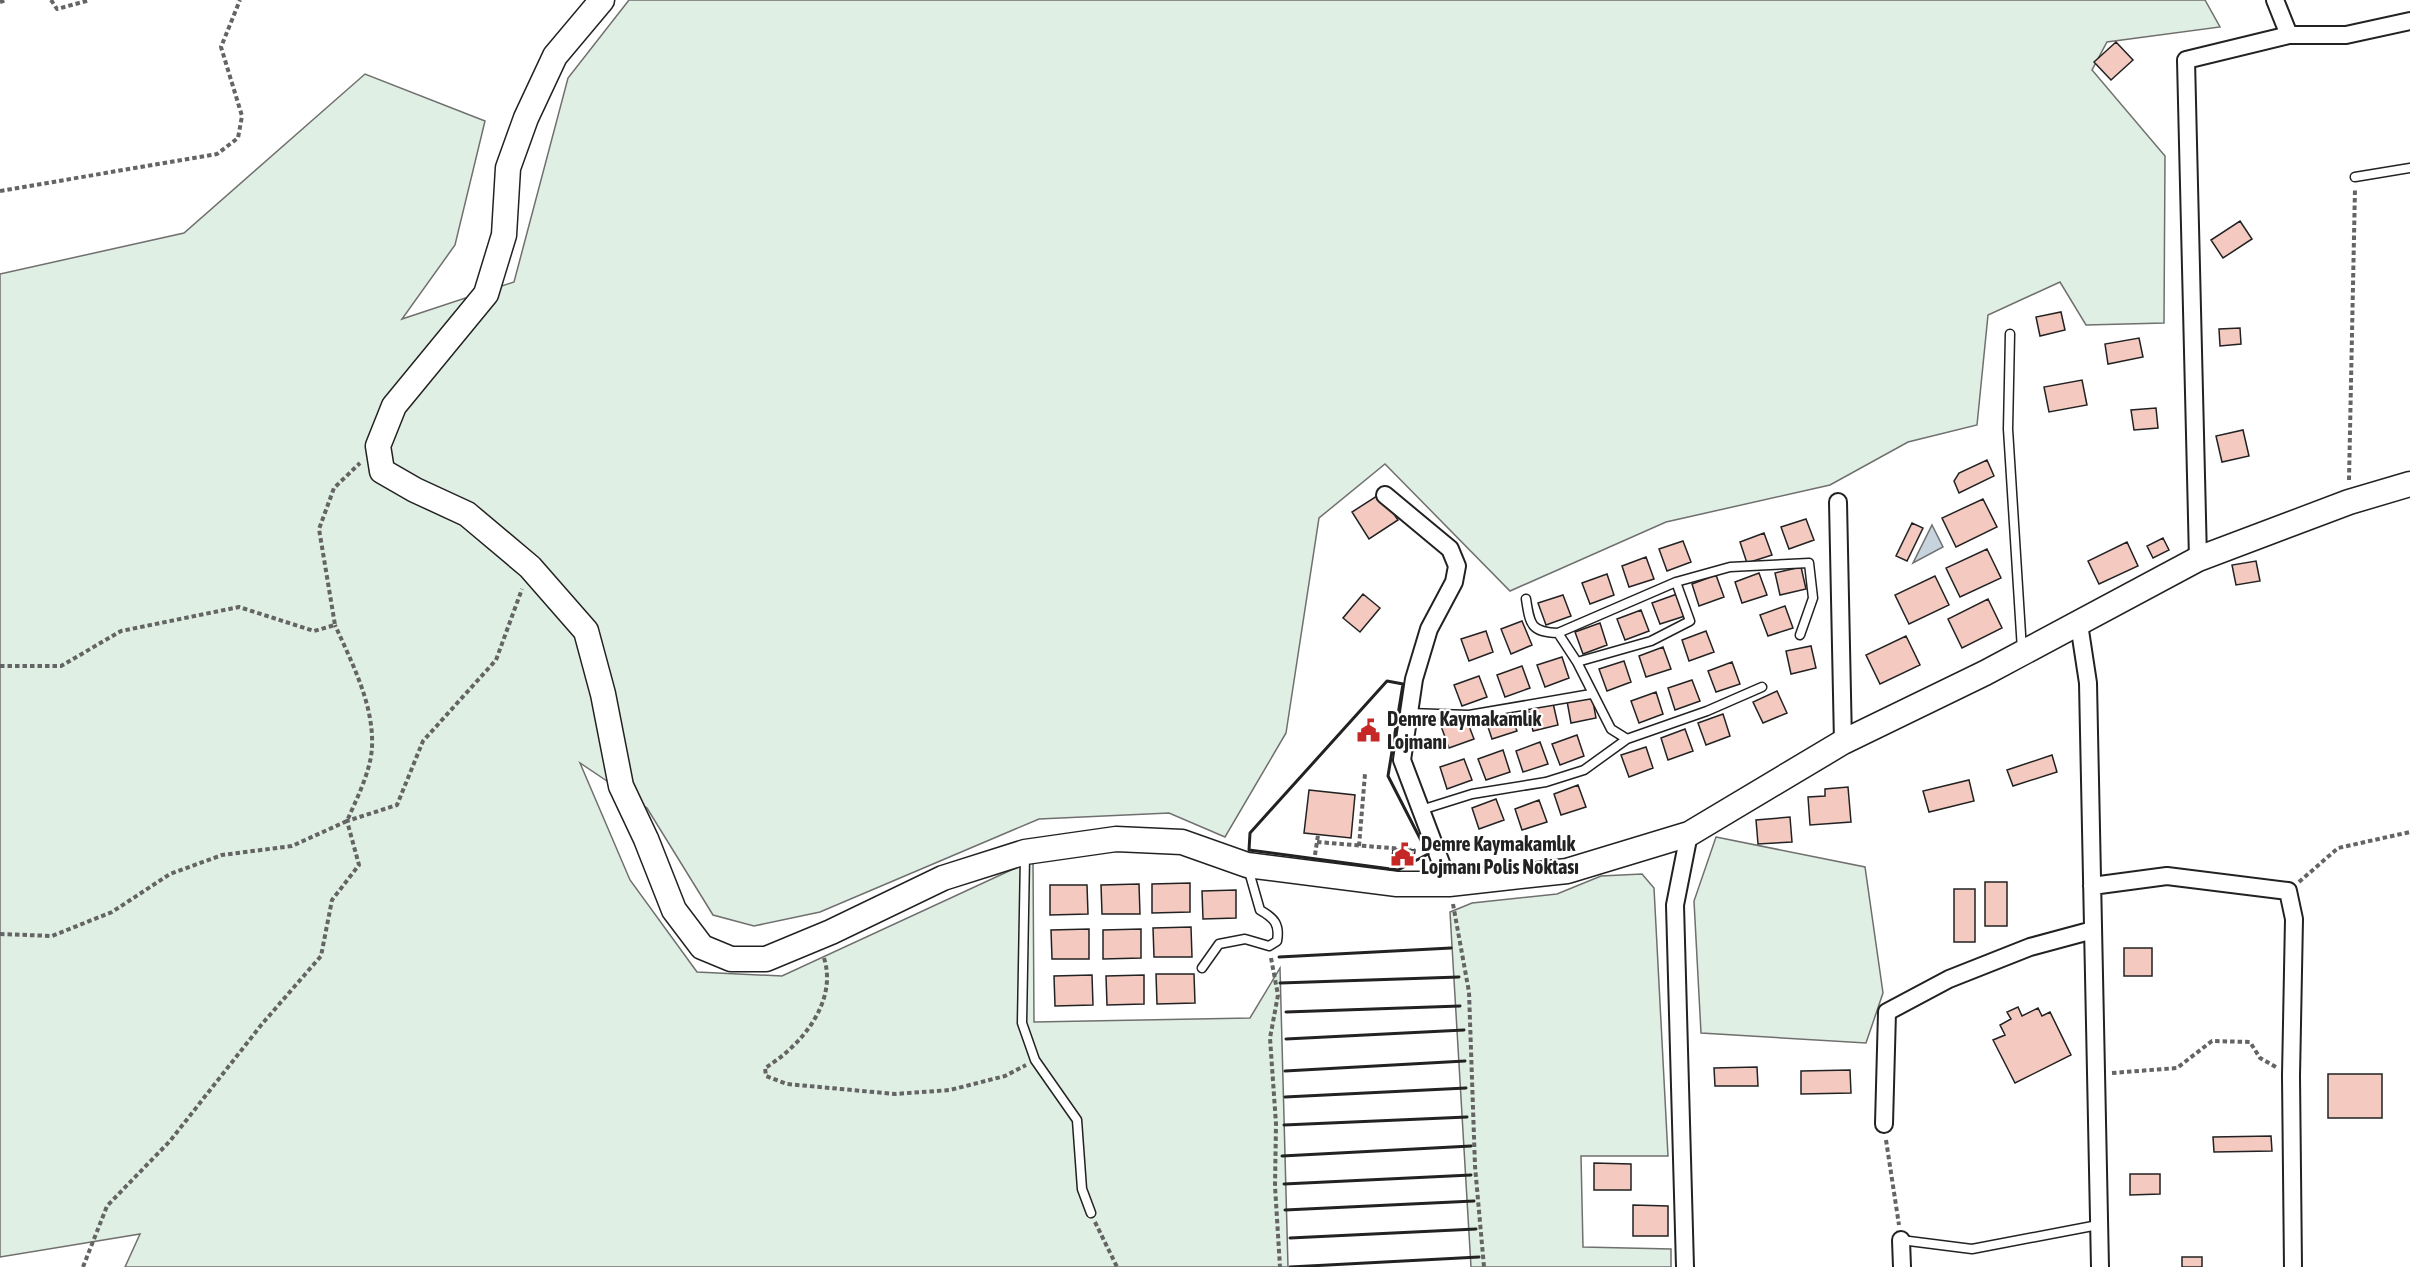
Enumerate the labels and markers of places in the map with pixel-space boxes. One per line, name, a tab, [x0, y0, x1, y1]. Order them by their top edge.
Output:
place label: Demre Kaymakamlık Lojmanı	[1387, 707, 1541, 753]
public building icon: Demre Kaymakamlık Lojmanı	[1356, 717, 1382, 743]
place label: Demre Kaymakamlık Lojmanı Polis Noktası	[1421, 832, 1579, 878]
public building icon: Demre Kaymakamlık Lojmanı Polis Noktası	[1390, 841, 1416, 867]

